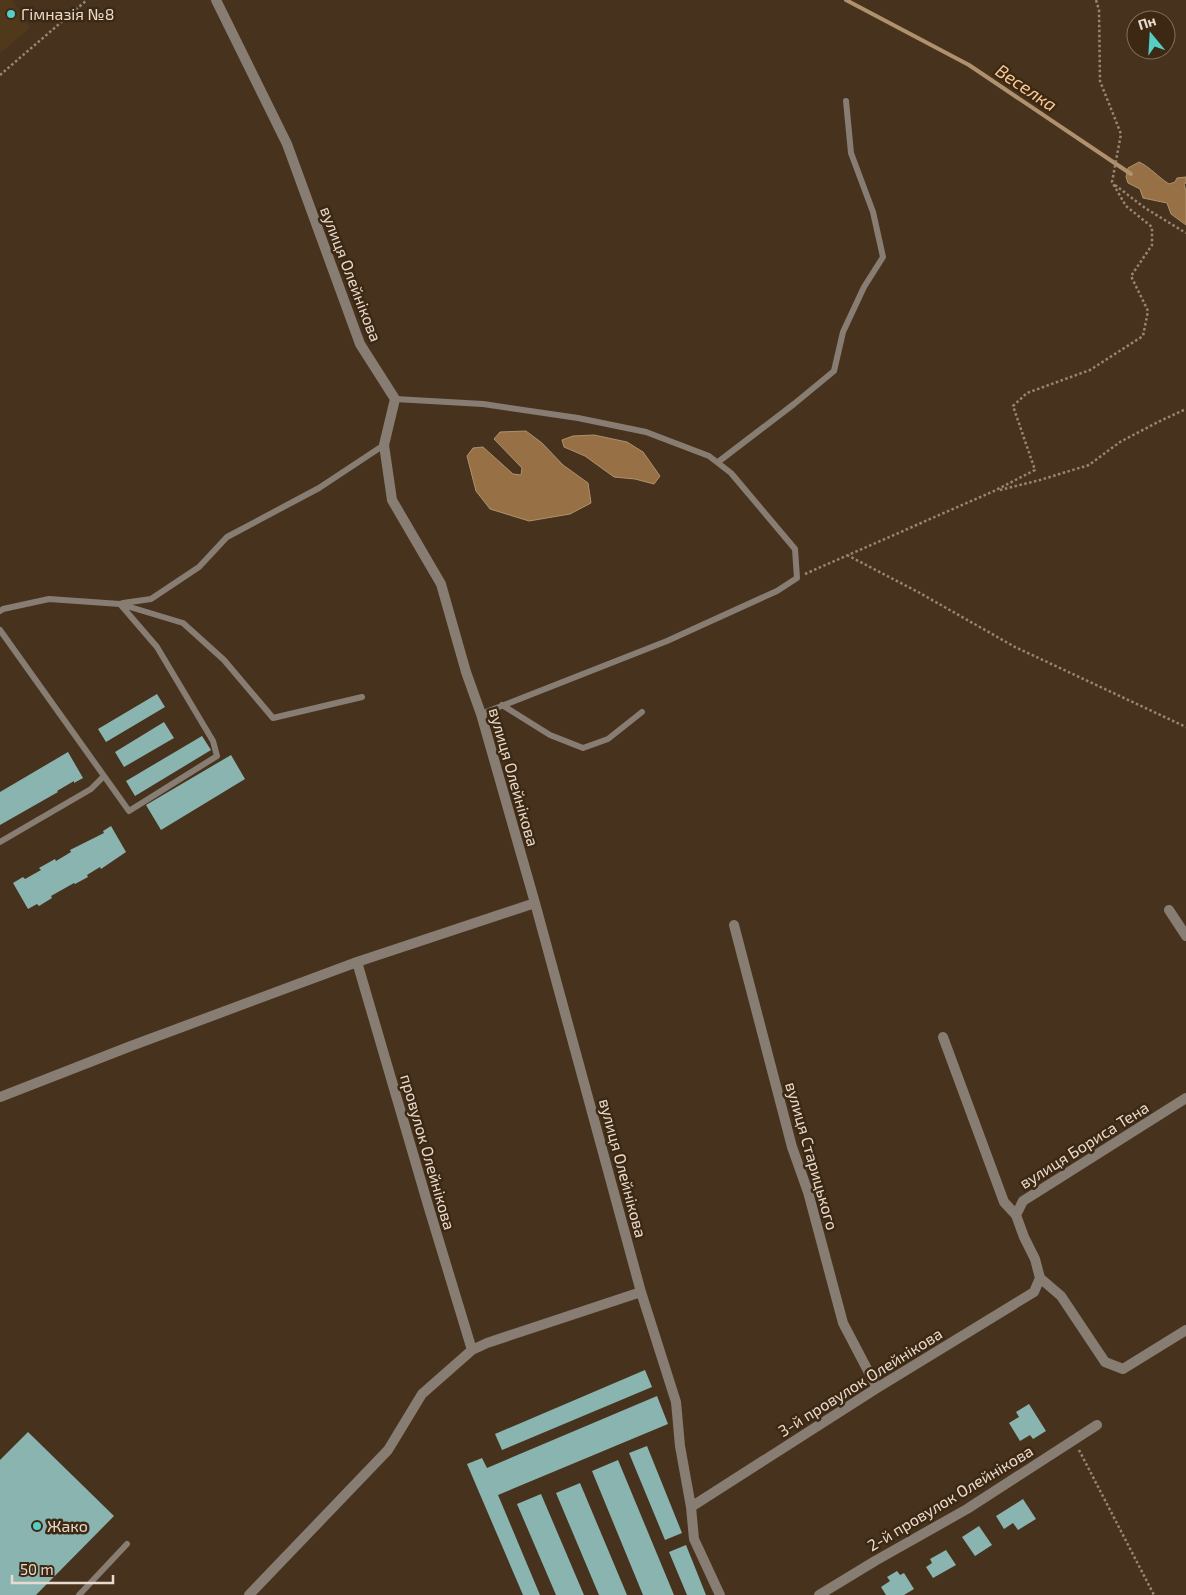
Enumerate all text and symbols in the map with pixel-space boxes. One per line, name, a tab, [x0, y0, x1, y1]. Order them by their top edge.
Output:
place label: Гімназія №8	[21, 4, 114, 23]
marker: Гімназія №8	[5, 8, 17, 20]
north arrow	[1126, 10, 1176, 60]
text: Пн	[1136, 11, 1158, 33]
water label: Веселка	[992, 59, 1061, 116]
street label: вулиця Олейнікова	[316, 204, 386, 344]
street label: вулиця Олейнікова	[485, 705, 543, 849]
street label: провулок Олейнікова	[396, 1072, 460, 1232]
street label: вулиця Старицького	[781, 1080, 843, 1232]
street label: вулиця Олейнікова	[595, 1096, 651, 1240]
street label: вулиця Бориса Тена	[1016, 1097, 1152, 1193]
street label: 3-й провулок Олейнікова	[774, 1323, 946, 1441]
street label: 2-й провулок Олейнікова	[863, 1440, 1037, 1556]
place label: Жако	[47, 1516, 88, 1535]
marker: Жако	[31, 1520, 43, 1532]
scale bar	[12, 1552, 114, 1584]
text: 50 m	[20, 1560, 54, 1578]

